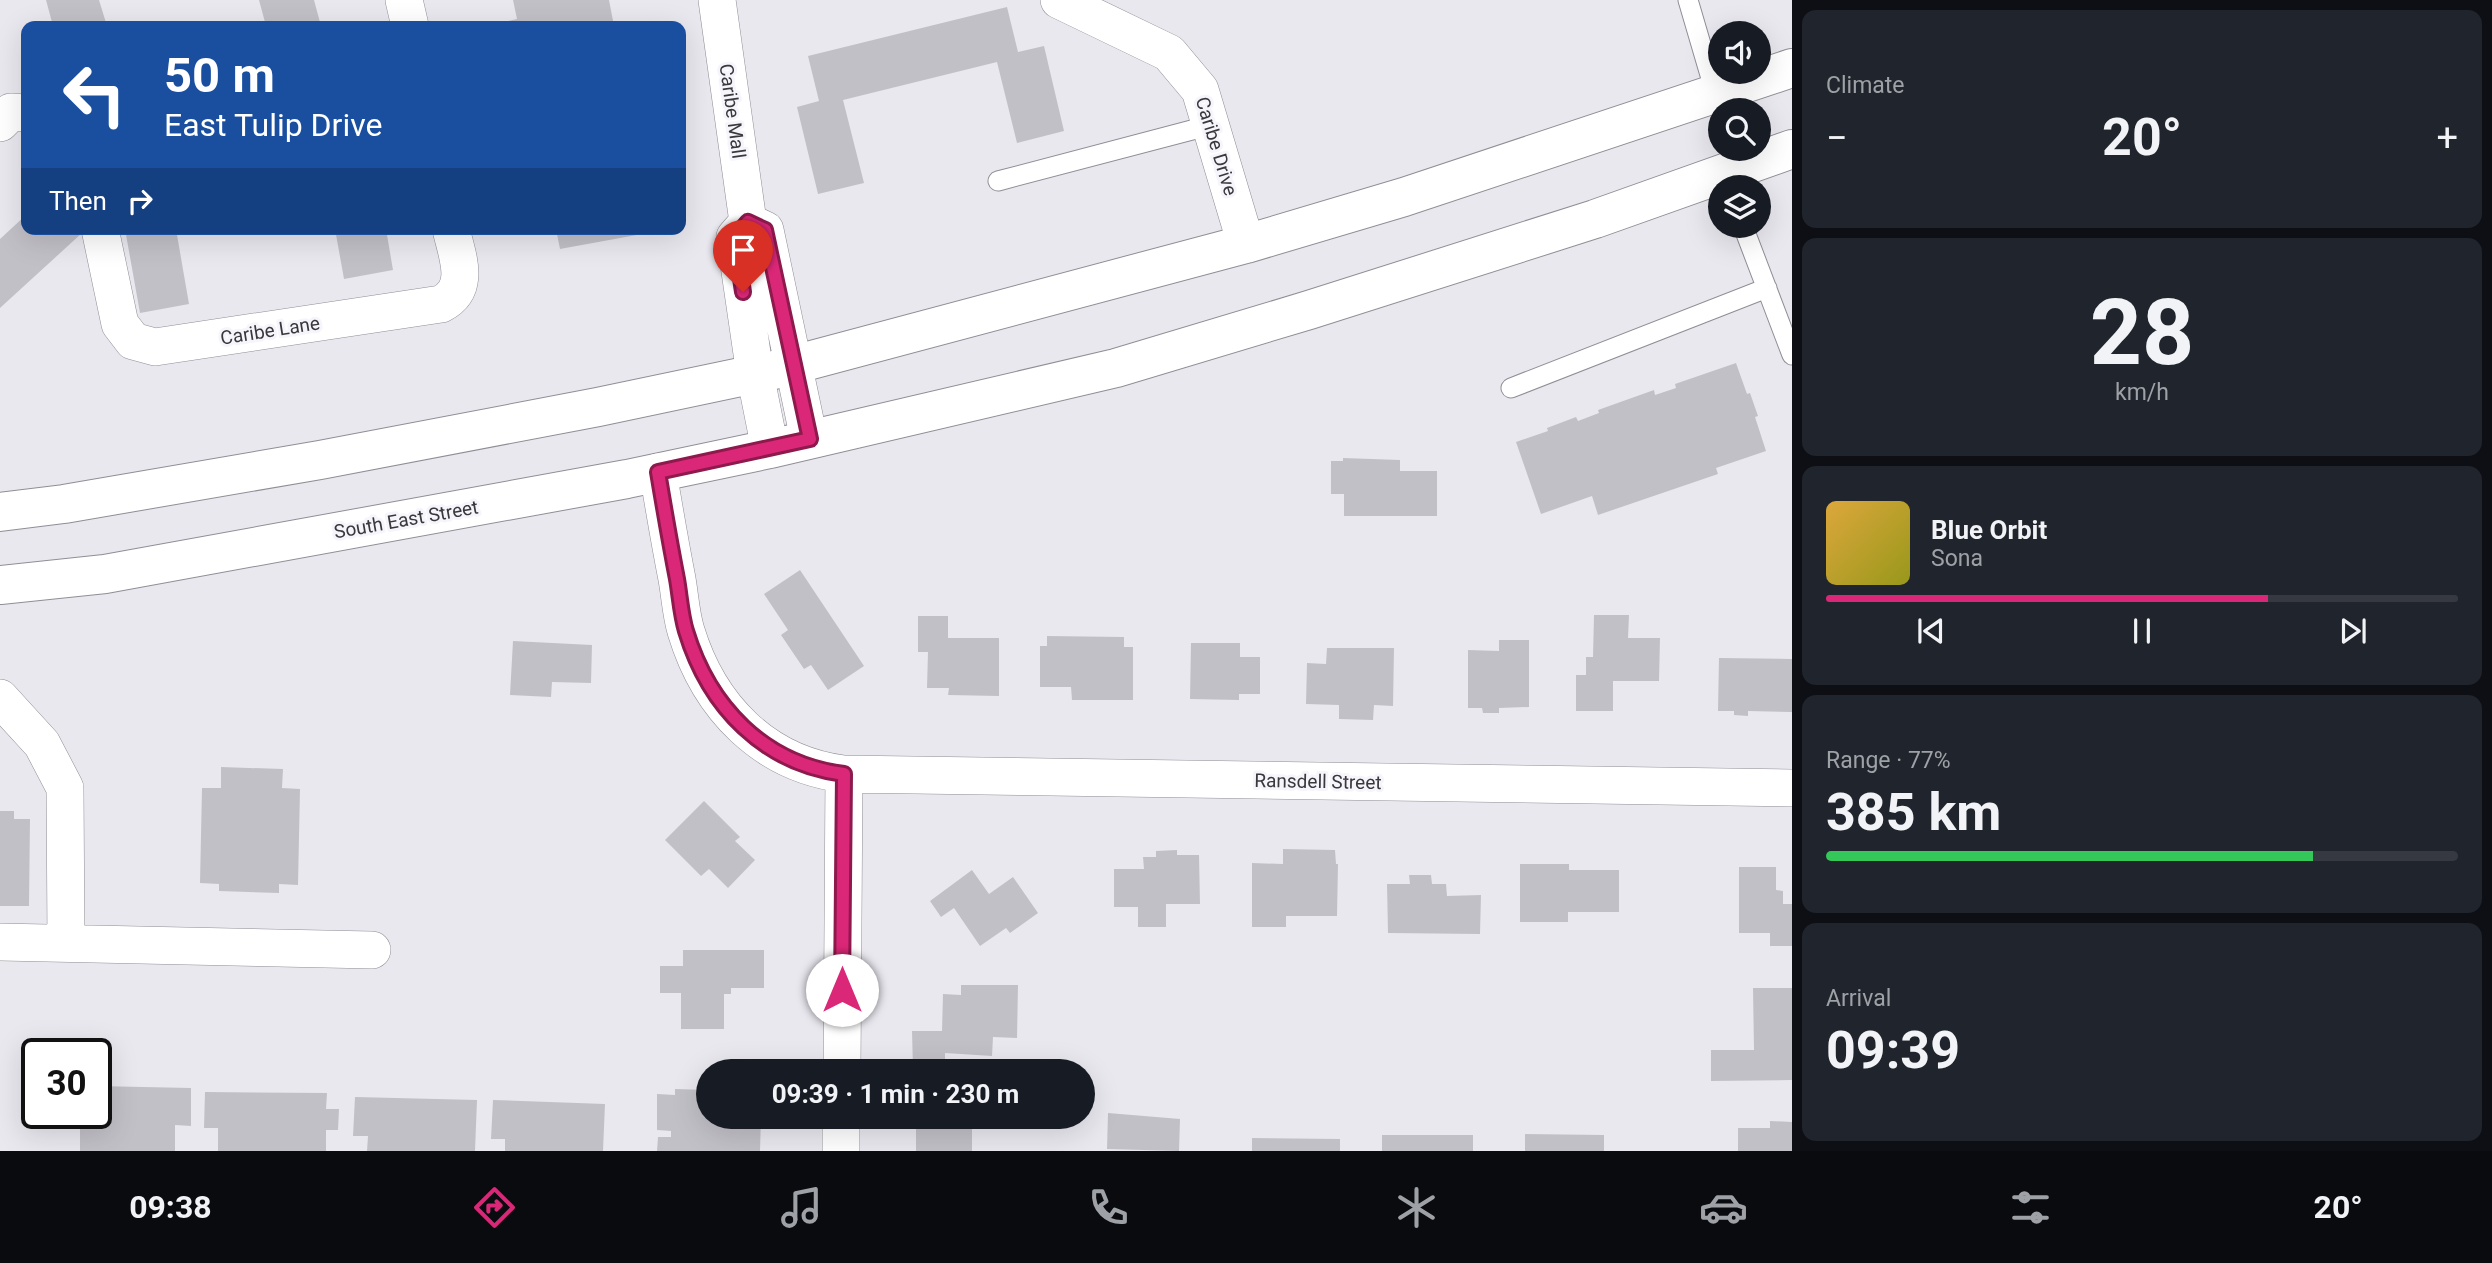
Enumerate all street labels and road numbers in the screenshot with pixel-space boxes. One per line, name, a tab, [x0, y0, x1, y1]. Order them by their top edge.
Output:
street label: Caribe Mall	[714, 62, 751, 160]
street label: Caribe Drive	[1191, 94, 1242, 198]
street label: Caribe Lane	[219, 311, 321, 350]
street label: South East Street	[332, 495, 480, 543]
street label: Ransdell Street	[1254, 769, 1382, 794]

